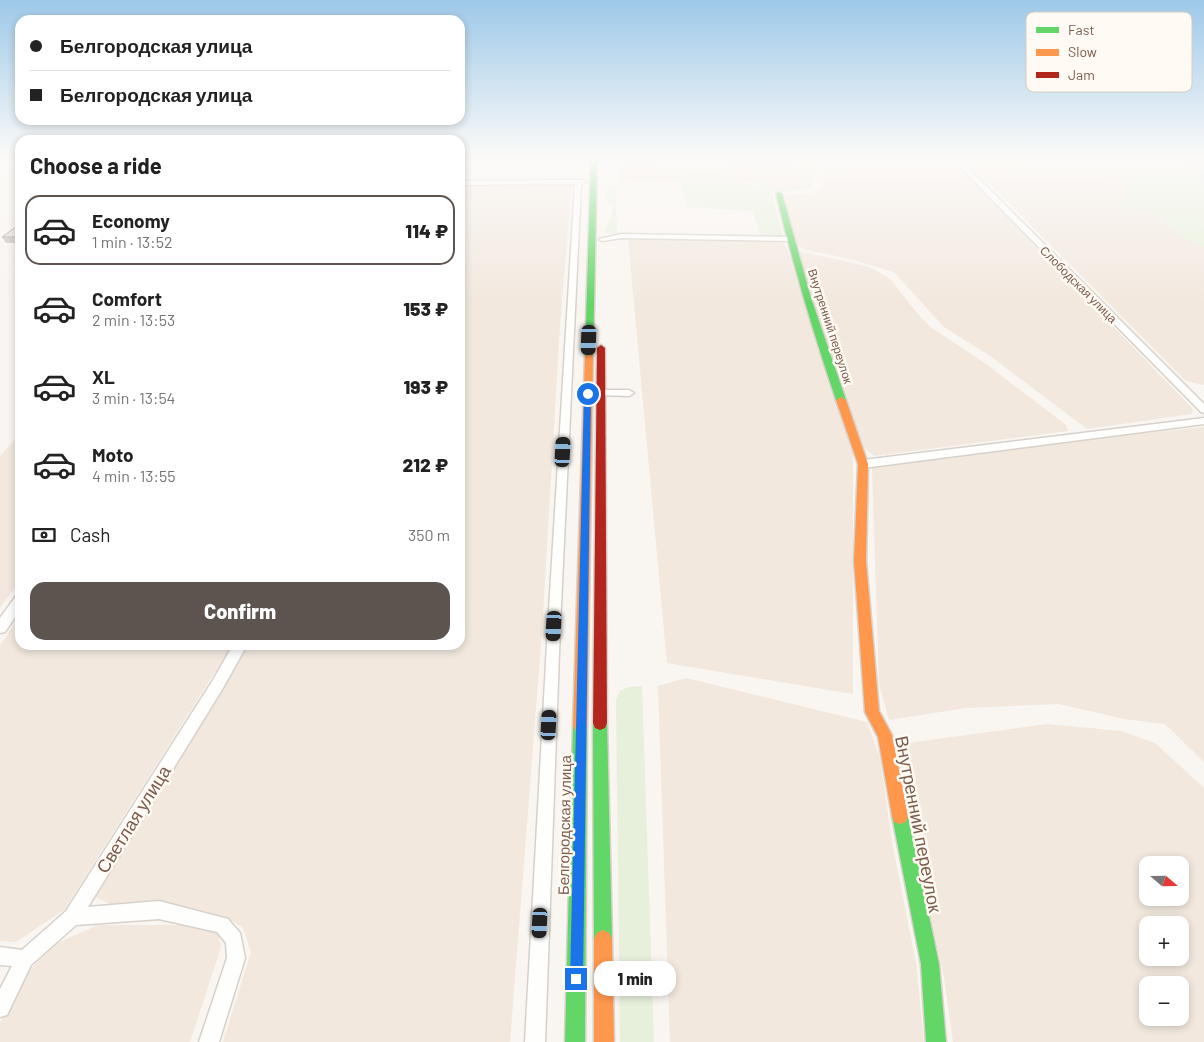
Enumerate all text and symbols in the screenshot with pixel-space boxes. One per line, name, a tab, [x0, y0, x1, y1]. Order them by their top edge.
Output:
legend	[1026, 12, 1192, 92]
text: Fast	[1068, 21, 1094, 38]
text: Белгородская улица	[60, 34, 252, 57]
text: Slow	[1068, 43, 1097, 60]
text: Jam	[1068, 66, 1095, 83]
text: Белгородская улица	[60, 83, 252, 106]
text: Choose a ride	[30, 152, 162, 178]
icon: car	[32, 208, 77, 253]
text: Economy	[92, 209, 170, 232]
text: 114 ₽	[405, 219, 448, 242]
text: 1 min · 13:52	[92, 232, 173, 251]
street label: Слободская улица	[1037, 243, 1121, 326]
street label: Внутренний переулок	[805, 267, 856, 386]
icon: car	[32, 286, 77, 331]
text: Comfort	[92, 287, 162, 310]
text: 153 ₽	[403, 297, 448, 320]
text: 2 min · 13:53	[92, 310, 175, 329]
car	[580, 325, 597, 355]
icon: car	[32, 364, 77, 409]
text: XL	[92, 365, 115, 388]
text: 193 ₽	[404, 375, 448, 398]
route start	[577, 383, 599, 405]
text: 3 min · 13:54	[92, 388, 175, 407]
car	[554, 437, 571, 467]
icon: car	[32, 442, 77, 487]
text: Moto	[92, 443, 134, 466]
text: 212 ₽	[403, 453, 448, 476]
text: 4 min · 13:55	[92, 466, 175, 485]
icon: cash	[30, 521, 58, 549]
text: Cash	[70, 523, 111, 546]
text: 350 m	[408, 525, 450, 544]
button: Confirm	[30, 582, 450, 640]
car	[545, 611, 562, 641]
car	[540, 710, 557, 740]
street label: Внутренний переулок	[891, 734, 947, 914]
street label: Белгородская улица	[554, 754, 574, 895]
street label: Светлая улица	[91, 760, 175, 877]
north arrow	[1139, 856, 1189, 906]
map controls	[1139, 856, 1189, 1026]
car	[531, 908, 548, 938]
button: +	[1139, 916, 1189, 966]
callout: 1 min	[594, 962, 676, 996]
route end	[565, 968, 587, 990]
text: 1 min	[617, 969, 653, 988]
button: −	[1139, 976, 1189, 1026]

